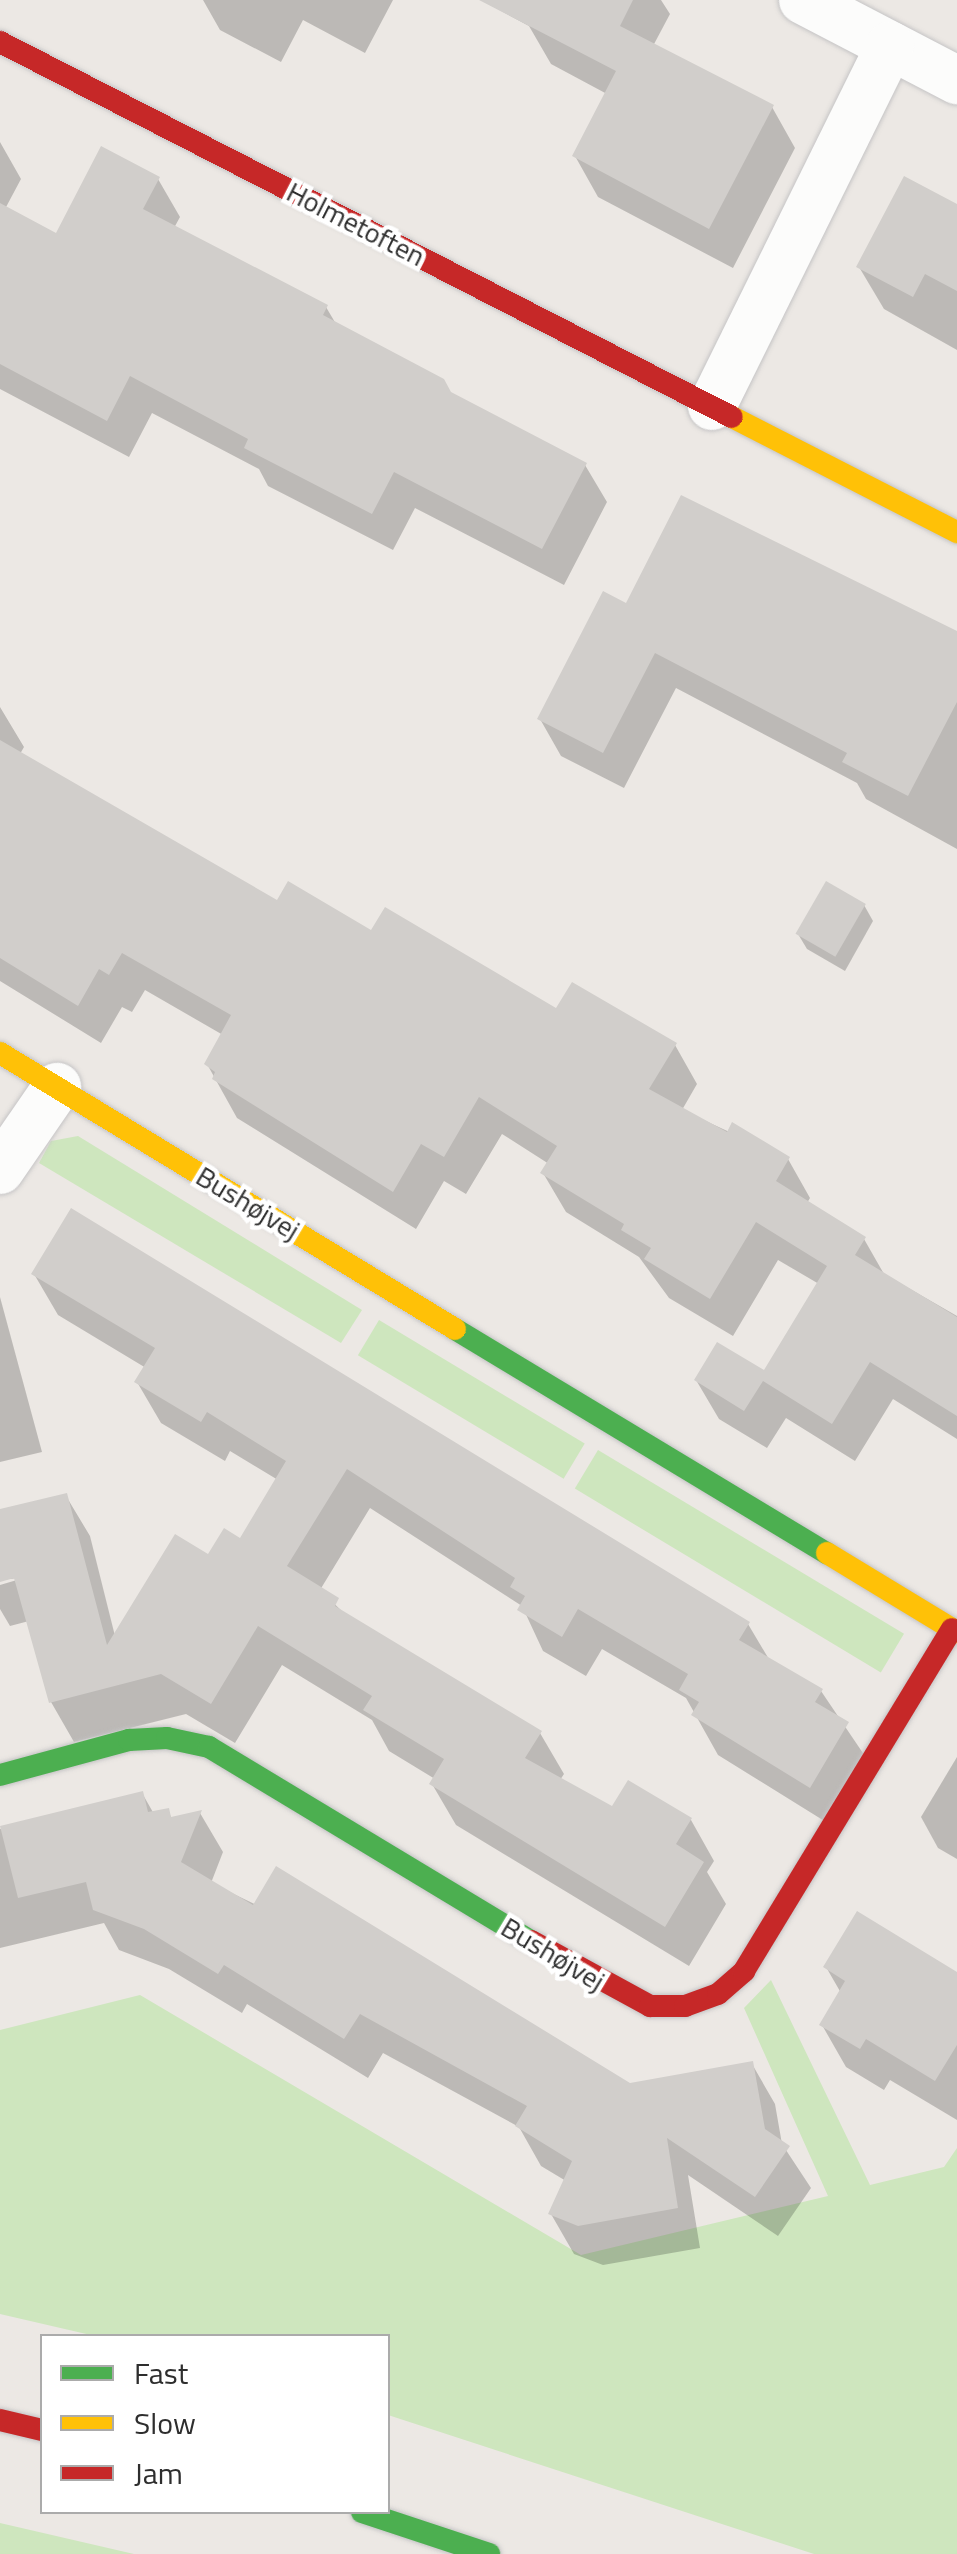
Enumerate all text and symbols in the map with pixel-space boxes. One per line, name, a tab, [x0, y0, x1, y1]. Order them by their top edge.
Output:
street label: Holmetoften	[281, 175, 431, 273]
street label: Bushøjvej	[190, 1159, 306, 1247]
street label: Bushøjvej	[495, 1910, 611, 1998]
legend	[40, 2334, 390, 2514]
text: Fast	[134, 2350, 188, 2396]
text: Slow	[134, 2400, 196, 2446]
text: Jam	[134, 2450, 183, 2496]

